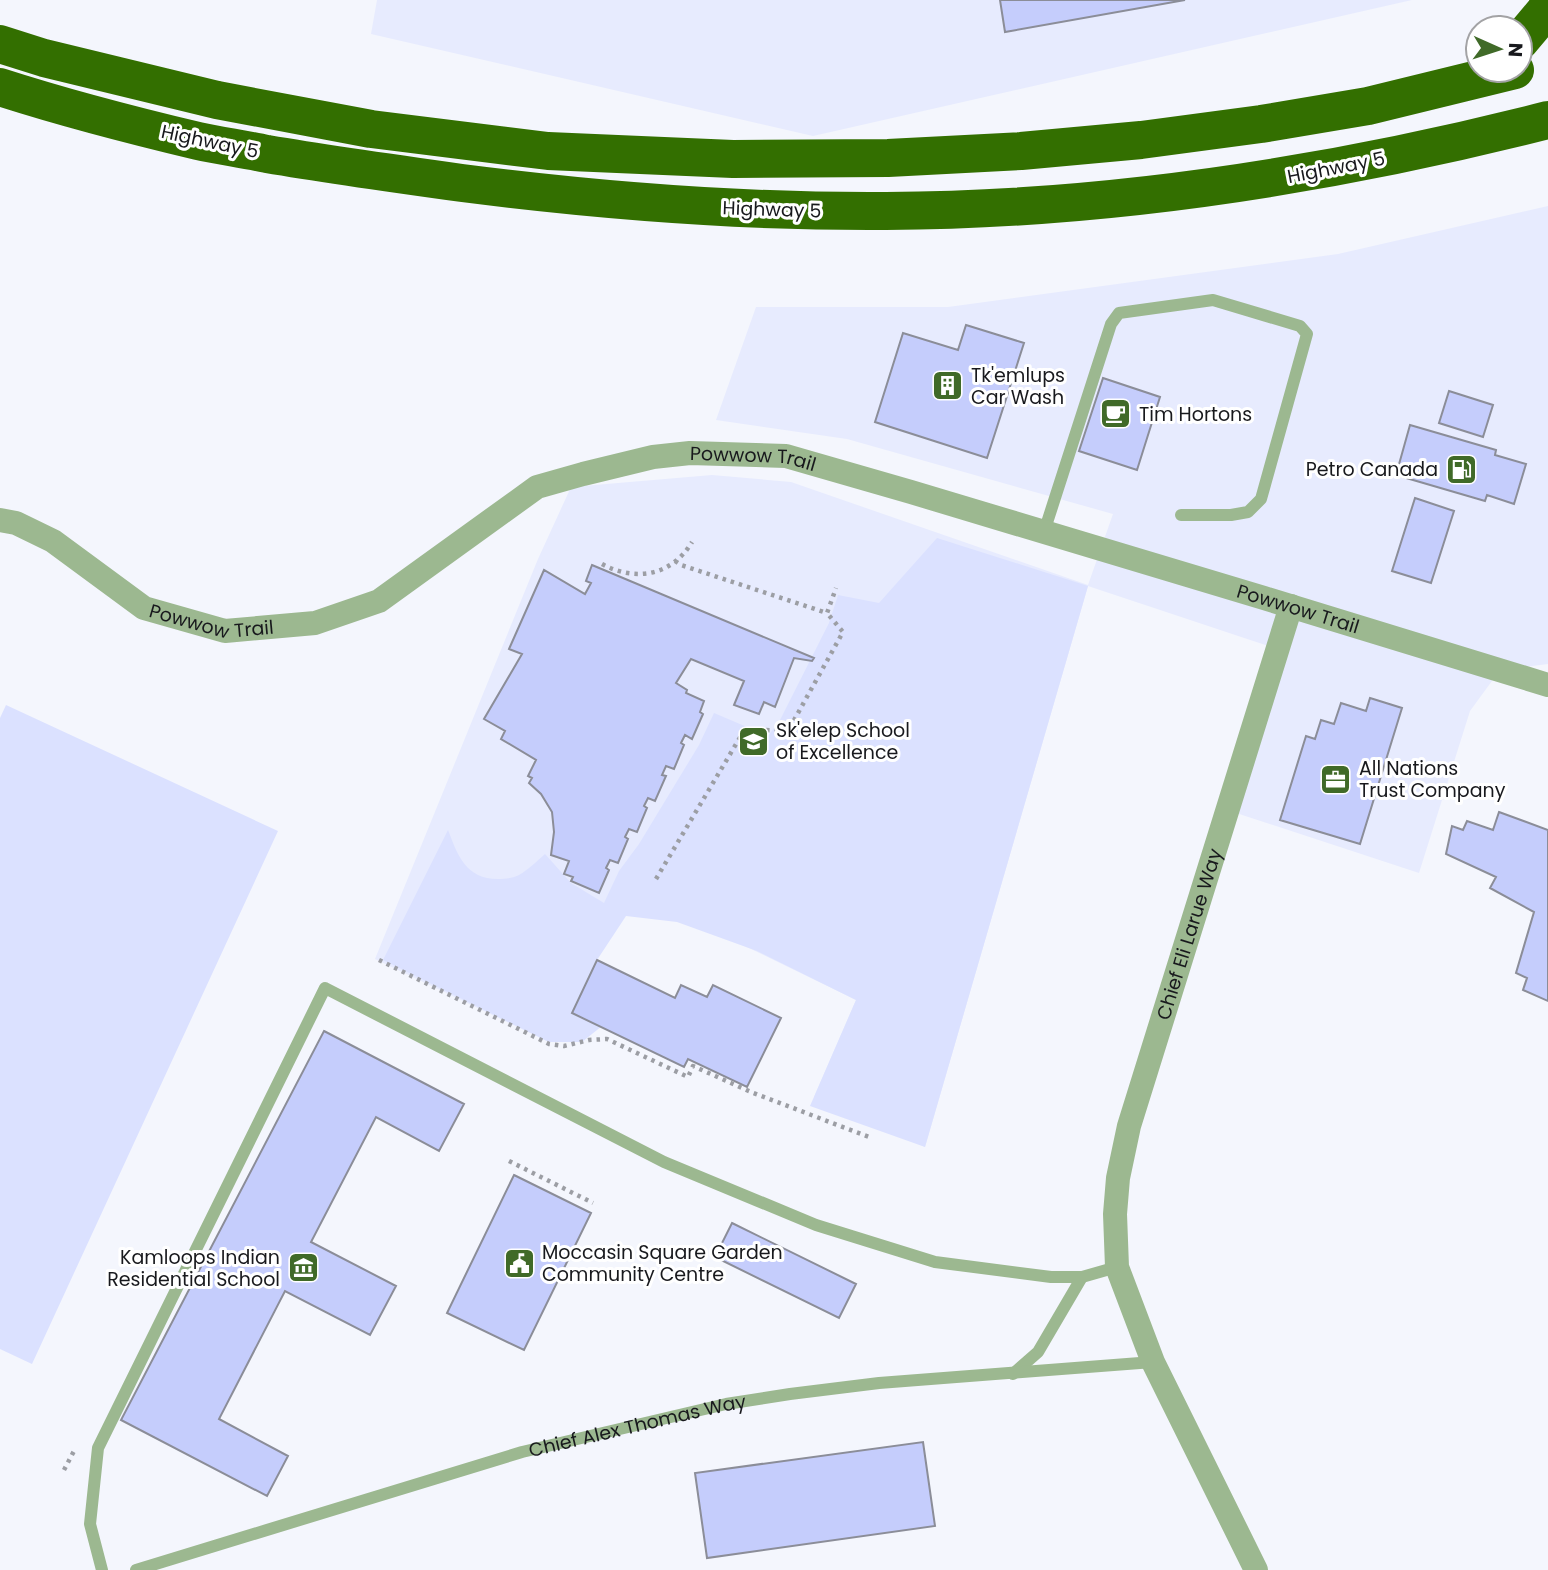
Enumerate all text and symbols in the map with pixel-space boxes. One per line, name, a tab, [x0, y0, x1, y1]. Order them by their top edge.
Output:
north arrow	[1464, 14, 1534, 84]
text: N	[1502, 42, 1529, 58]
street label: Highway 5	[159, 118, 261, 165]
street label: Highway 5	[1285, 145, 1387, 190]
street label: Highway 5	[722, 194, 822, 225]
place label: Tk'emlups Car Wash	[971, 362, 1065, 411]
building icon: Tk'emlups Car Wash	[931, 369, 965, 403]
cafe icon: Tim Hortons	[1099, 397, 1133, 431]
place label: Tim Hortons	[1139, 401, 1252, 428]
street label: Powwow Trail	[690, 440, 819, 478]
fuel station icon: Petro Canada	[1444, 452, 1478, 486]
place label: Petro Canada	[1306, 456, 1438, 483]
street label: Powwow Trail	[1233, 578, 1363, 640]
street label: Powwow Trail	[146, 597, 275, 646]
place label: Sk'elep School of Excellence	[776, 717, 910, 766]
school or university icon: Sk'elep School of Excellence	[736, 724, 770, 758]
place label: All Nations Trust Company	[1359, 755, 1506, 804]
office icon: All Nations Trust Company	[1319, 762, 1353, 796]
street label: Chief Eli Larue Way	[1150, 845, 1229, 1023]
place label: Moccasin Square Garden Community Centre	[542, 1239, 783, 1288]
place label: Kamloops Indian Residential School	[107, 1244, 280, 1293]
public building icon: Moccasin Square Garden Community Centre	[502, 1246, 536, 1280]
museum icon: Kamloops Indian Residential School	[286, 1251, 320, 1285]
street label: Chief Alex Thomas Way	[526, 1388, 748, 1464]

